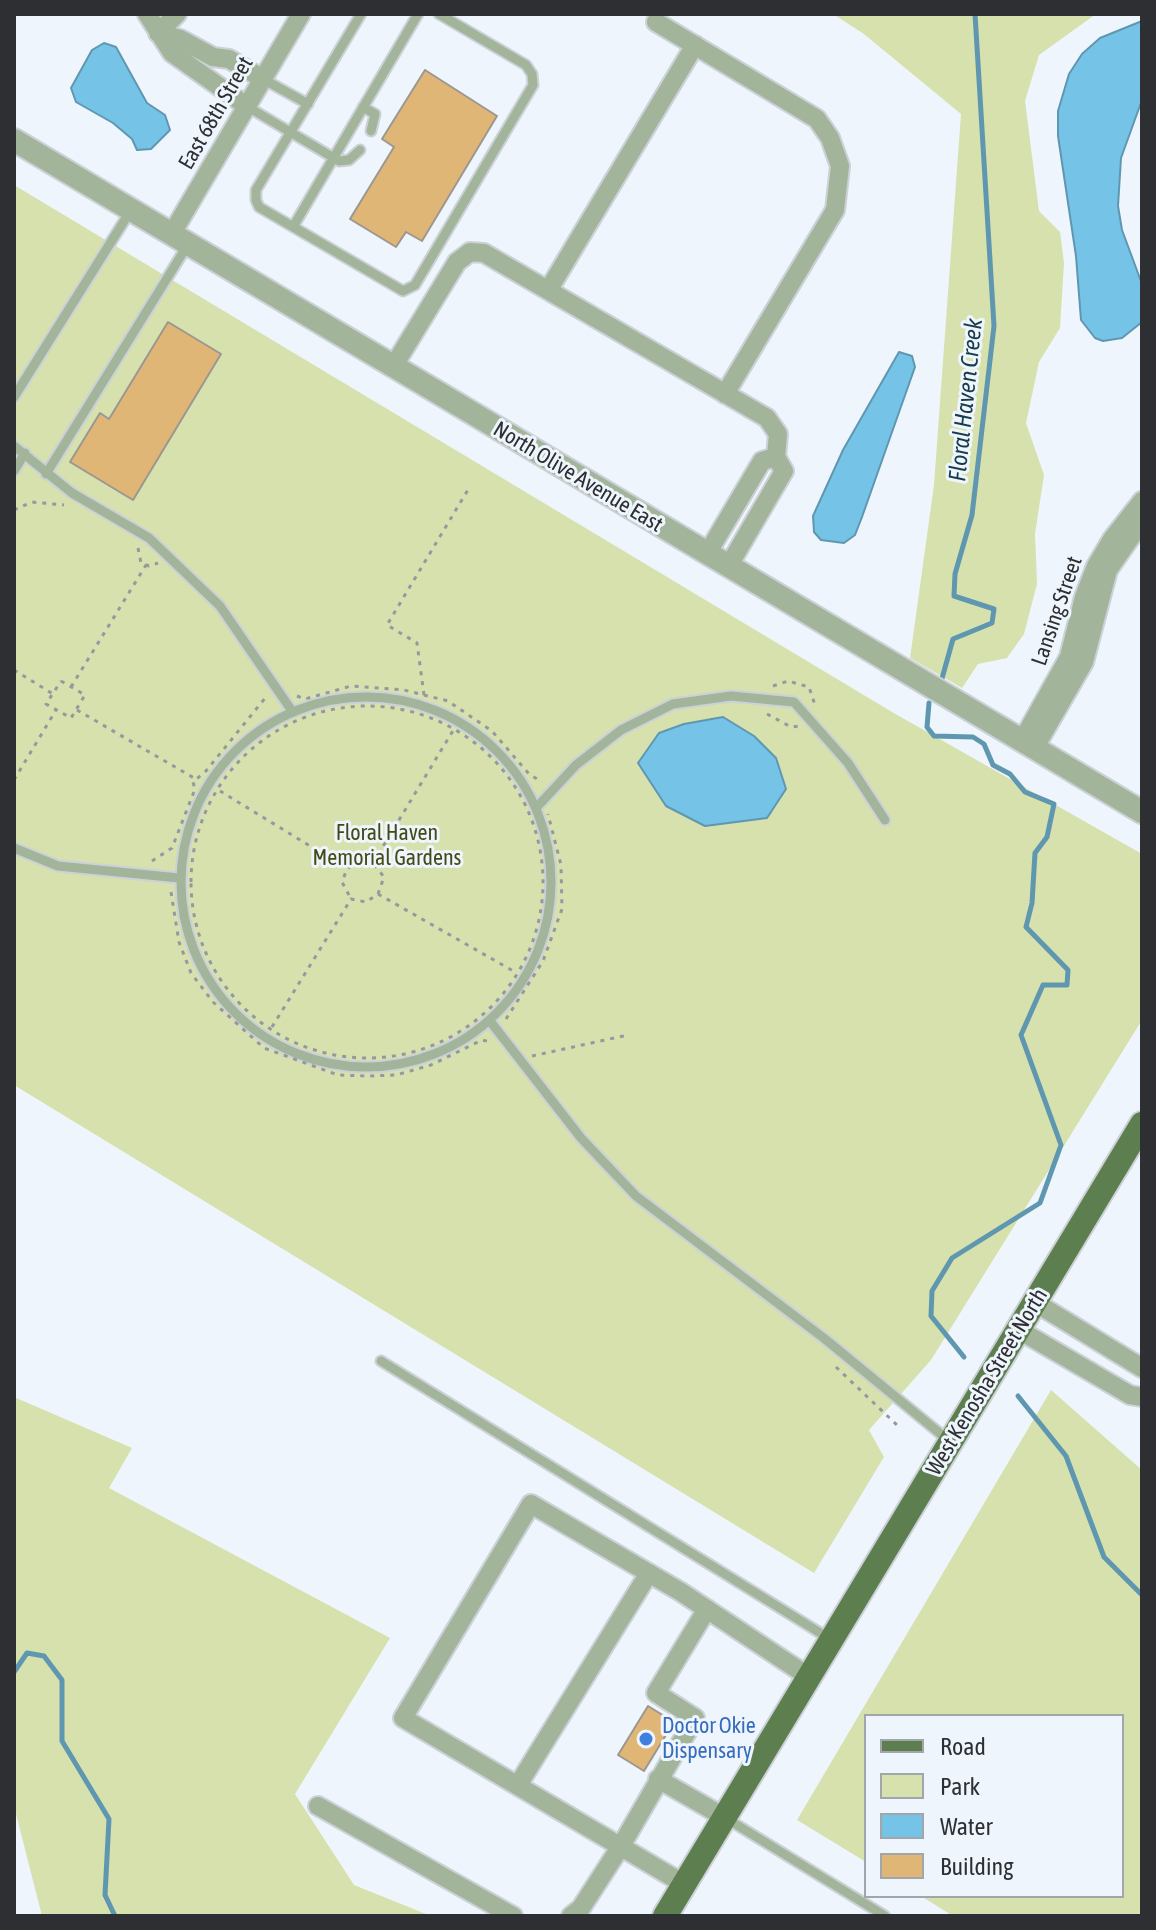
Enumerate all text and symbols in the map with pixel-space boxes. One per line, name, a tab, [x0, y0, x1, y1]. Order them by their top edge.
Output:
street label: East 68th Street	[173, 52, 259, 174]
water label: Floral Haven Creek	[943, 317, 989, 483]
street label: North Olive Avenue East	[489, 416, 667, 538]
street label: Lansing Street	[1026, 553, 1088, 669]
park label: Floral Haven Memorial Gardens	[313, 820, 461, 872]
street label: West Kenosha Street North	[921, 1284, 1053, 1480]
place label: Doctor Okie Dispensary	[662, 1713, 756, 1764]
legend	[864, 1714, 1124, 1898]
marker: Doctor Okie Dispensary	[637, 1730, 655, 1748]
text: Road	[940, 1733, 986, 1760]
text: Park	[940, 1773, 980, 1800]
text: Water	[940, 1813, 993, 1840]
text: Building	[940, 1853, 1013, 1880]

